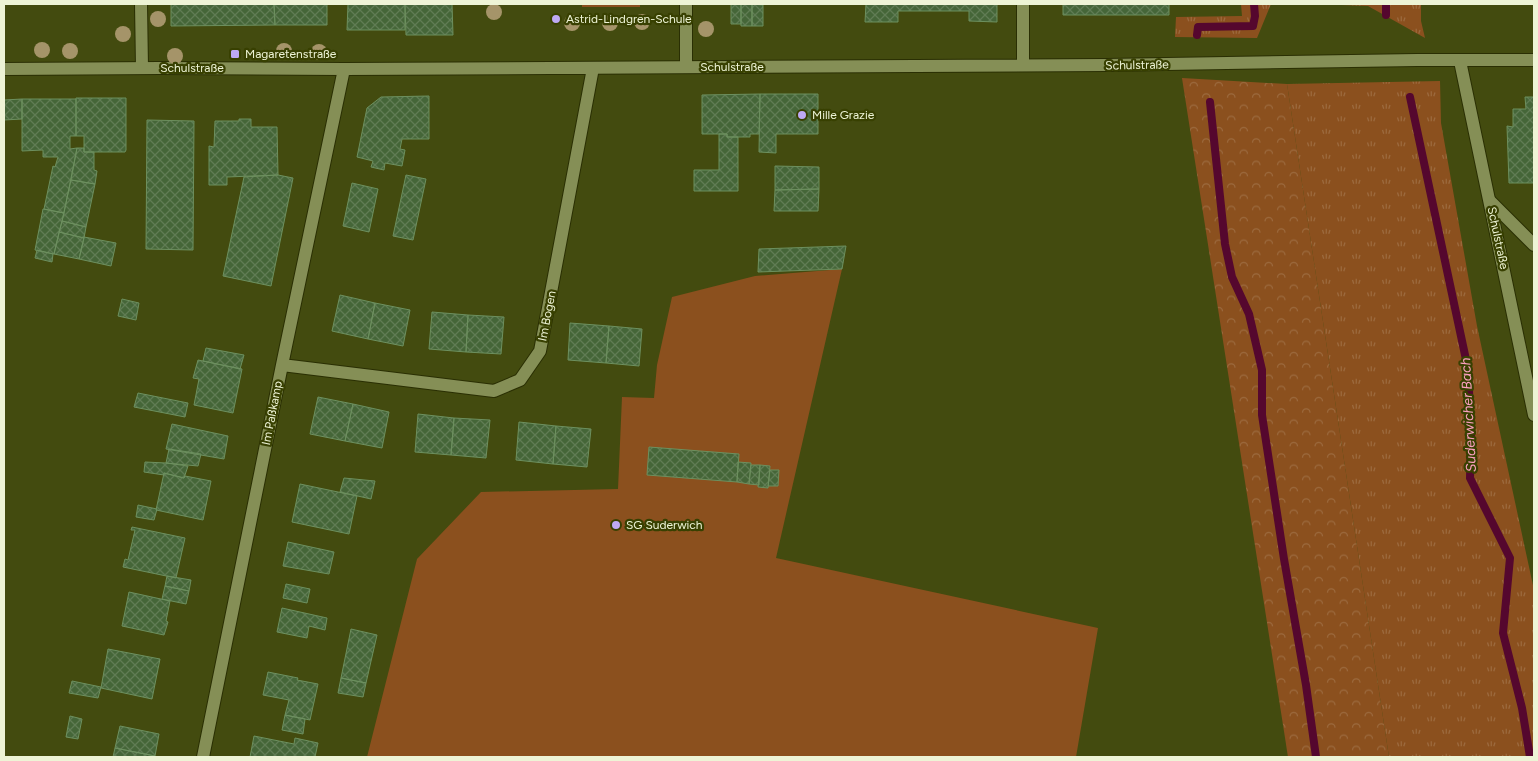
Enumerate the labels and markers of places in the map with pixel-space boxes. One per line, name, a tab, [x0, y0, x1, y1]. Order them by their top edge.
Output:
place label: Astrid-Lindgren-Schule	[566, 12, 692, 26]
marker: Astrid-Lindgren-Schule	[550, 13, 562, 25]
place label: Magaretenstraße	[245, 47, 337, 61]
marker: Magaretenstraße	[229, 48, 241, 60]
place label: Mille Grazie	[812, 108, 875, 122]
marker: Mille Grazie	[796, 109, 808, 121]
place label: SG Suderwich	[626, 518, 703, 532]
marker: SG Suderwich	[610, 519, 622, 531]

